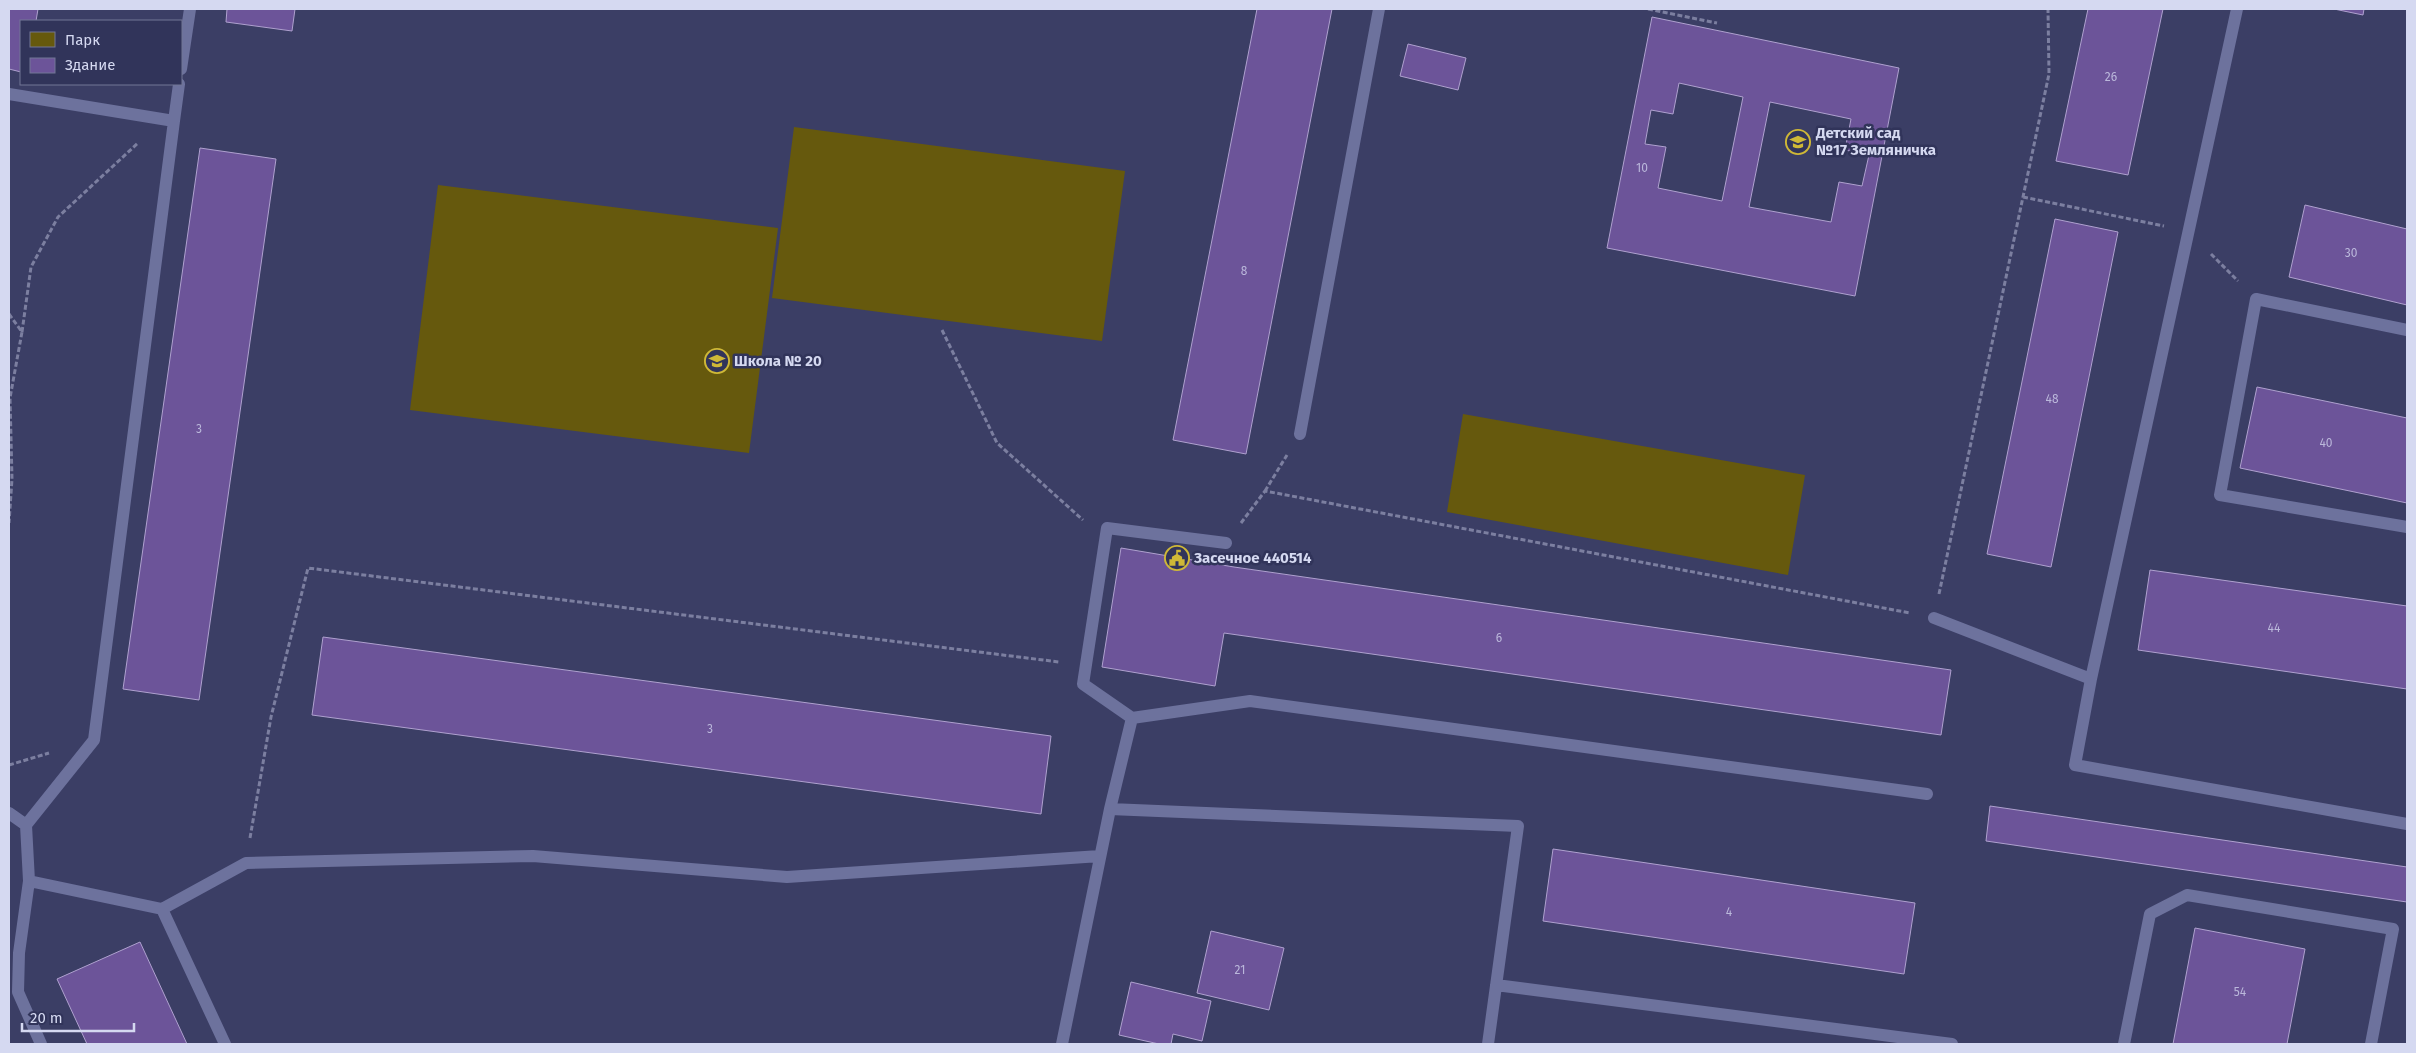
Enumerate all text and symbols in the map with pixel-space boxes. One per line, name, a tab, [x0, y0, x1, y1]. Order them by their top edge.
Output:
legend	[20, 20, 182, 85]
text: Парк	[65, 31, 100, 49]
text: Здание	[65, 56, 115, 74]
house number: 26	[2105, 70, 2117, 84]
place label: Детский сад №17 Земляничка	[1815, 124, 1936, 159]
school or university icon: Детский сад №17 Земляничка	[1785, 129, 1811, 155]
house number: 10	[1636, 161, 1648, 175]
house number: 30	[2345, 246, 2358, 260]
house number: 8	[1241, 264, 1248, 278]
school or university icon: Школа № 20	[704, 348, 730, 374]
place label: Школа № 20	[734, 352, 822, 370]
house number: 48	[2046, 392, 2059, 406]
house number: 3	[196, 422, 202, 436]
house number: 40	[2319, 436, 2333, 450]
public building icon: Засечное 440514	[1164, 545, 1190, 571]
place label: Засечное 440514	[1193, 549, 1312, 567]
house number: 44	[2268, 621, 2281, 635]
house number: 6	[1496, 631, 1502, 645]
house number: 3	[707, 722, 713, 736]
house number: 4	[1726, 905, 1733, 919]
house number: 21	[1235, 963, 1245, 977]
house number: 54	[2234, 985, 2247, 999]
scale bar	[22, 1000, 135, 1032]
text: 20 m	[30, 1009, 63, 1027]

